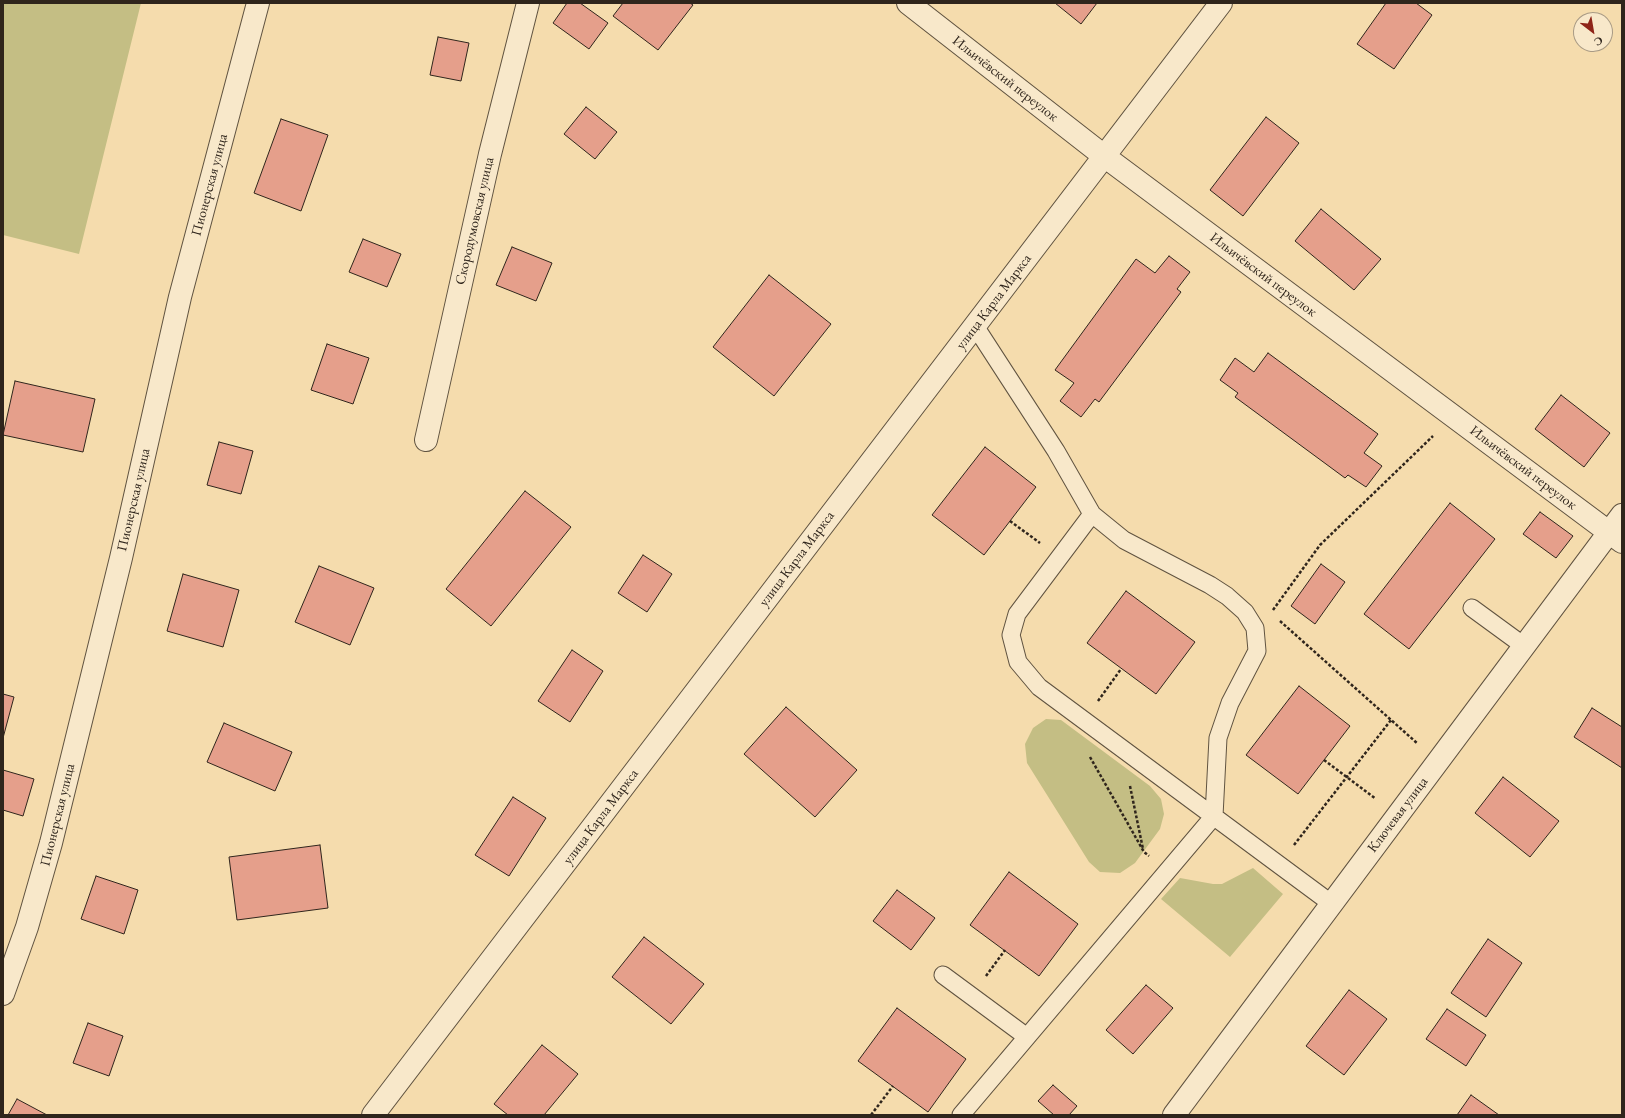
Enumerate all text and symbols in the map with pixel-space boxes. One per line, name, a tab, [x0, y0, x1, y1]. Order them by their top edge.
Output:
north arrow	[1573, 12, 1613, 52]
street label: Ильичёвский переулок	[949, 32, 1061, 126]
text: С	[1592, 33, 1606, 49]
street label: Пионерская улица	[188, 132, 232, 238]
street label: Скородумовская улица	[452, 156, 498, 286]
street label: Ильичёвский переулок	[1206, 229, 1320, 321]
street label: улица Карла Маркса	[953, 251, 1035, 353]
street label: Ильичёвский переулок	[1466, 422, 1580, 514]
street label: Пионерская улица	[114, 447, 154, 553]
street label: улица Карла Маркса	[756, 508, 838, 610]
street label: Пионерская улица	[37, 762, 79, 868]
street label: улица Карла Маркса	[560, 766, 642, 868]
street label: Ключевая улица	[1364, 774, 1432, 856]

